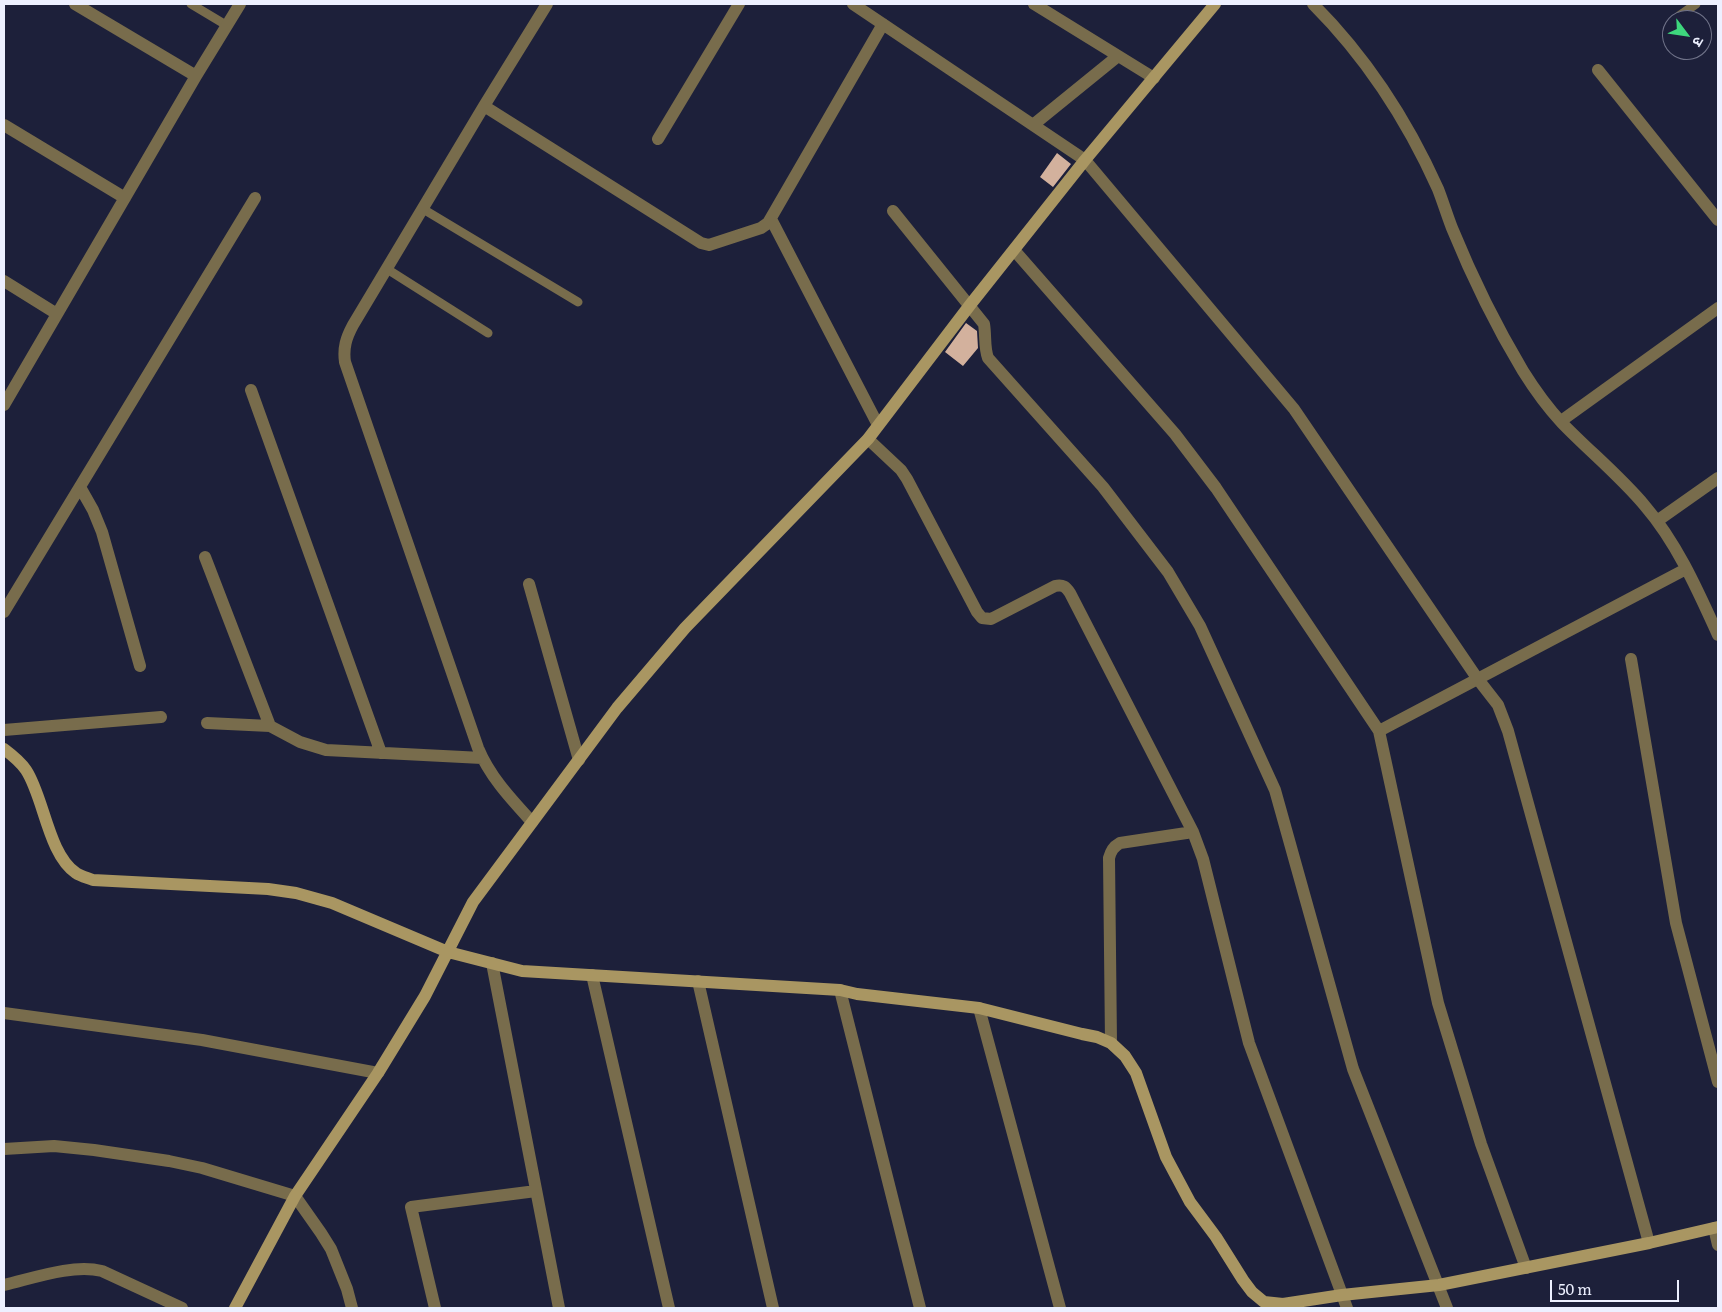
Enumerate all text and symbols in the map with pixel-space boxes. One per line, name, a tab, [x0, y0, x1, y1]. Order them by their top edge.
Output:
north arrow	[1662, 10, 1712, 60]
text: उ	[1688, 34, 1710, 51]
scale bar	[1552, 1270, 1681, 1302]
text: 50 m	[1558, 1277, 1592, 1300]

